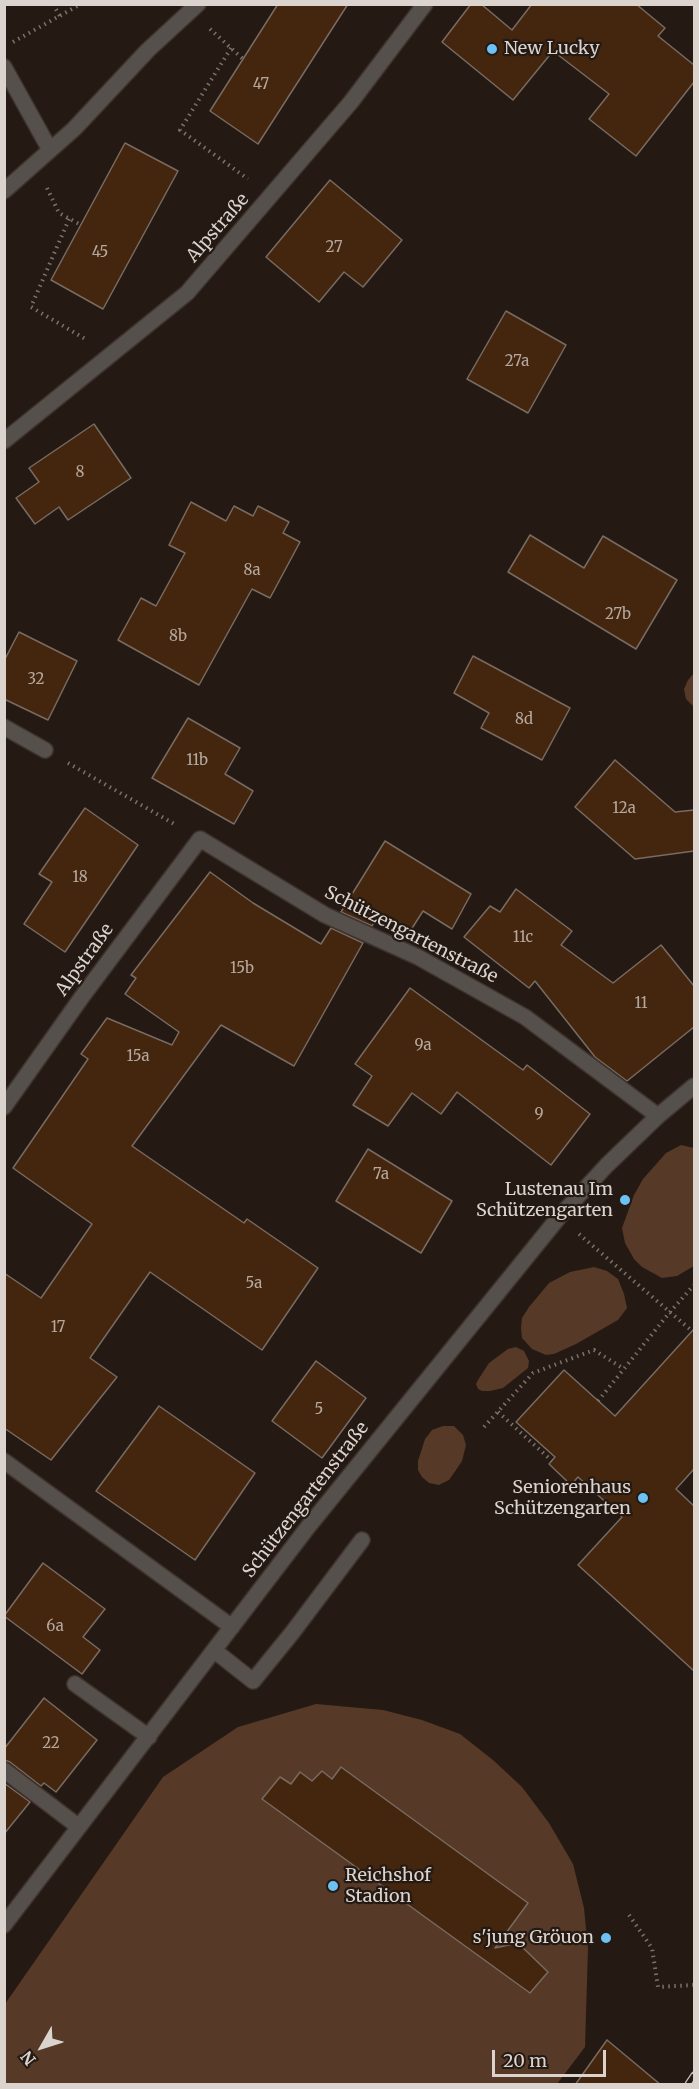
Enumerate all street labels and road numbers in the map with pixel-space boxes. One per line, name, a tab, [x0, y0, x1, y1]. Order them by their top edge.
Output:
street label: Alpstraße	[182, 189, 254, 267]
street label: Schützengartenstraße	[321, 882, 501, 988]
street label: Alpstraße	[51, 920, 119, 1000]
street label: Schützengartenstraße	[238, 1418, 374, 1582]

